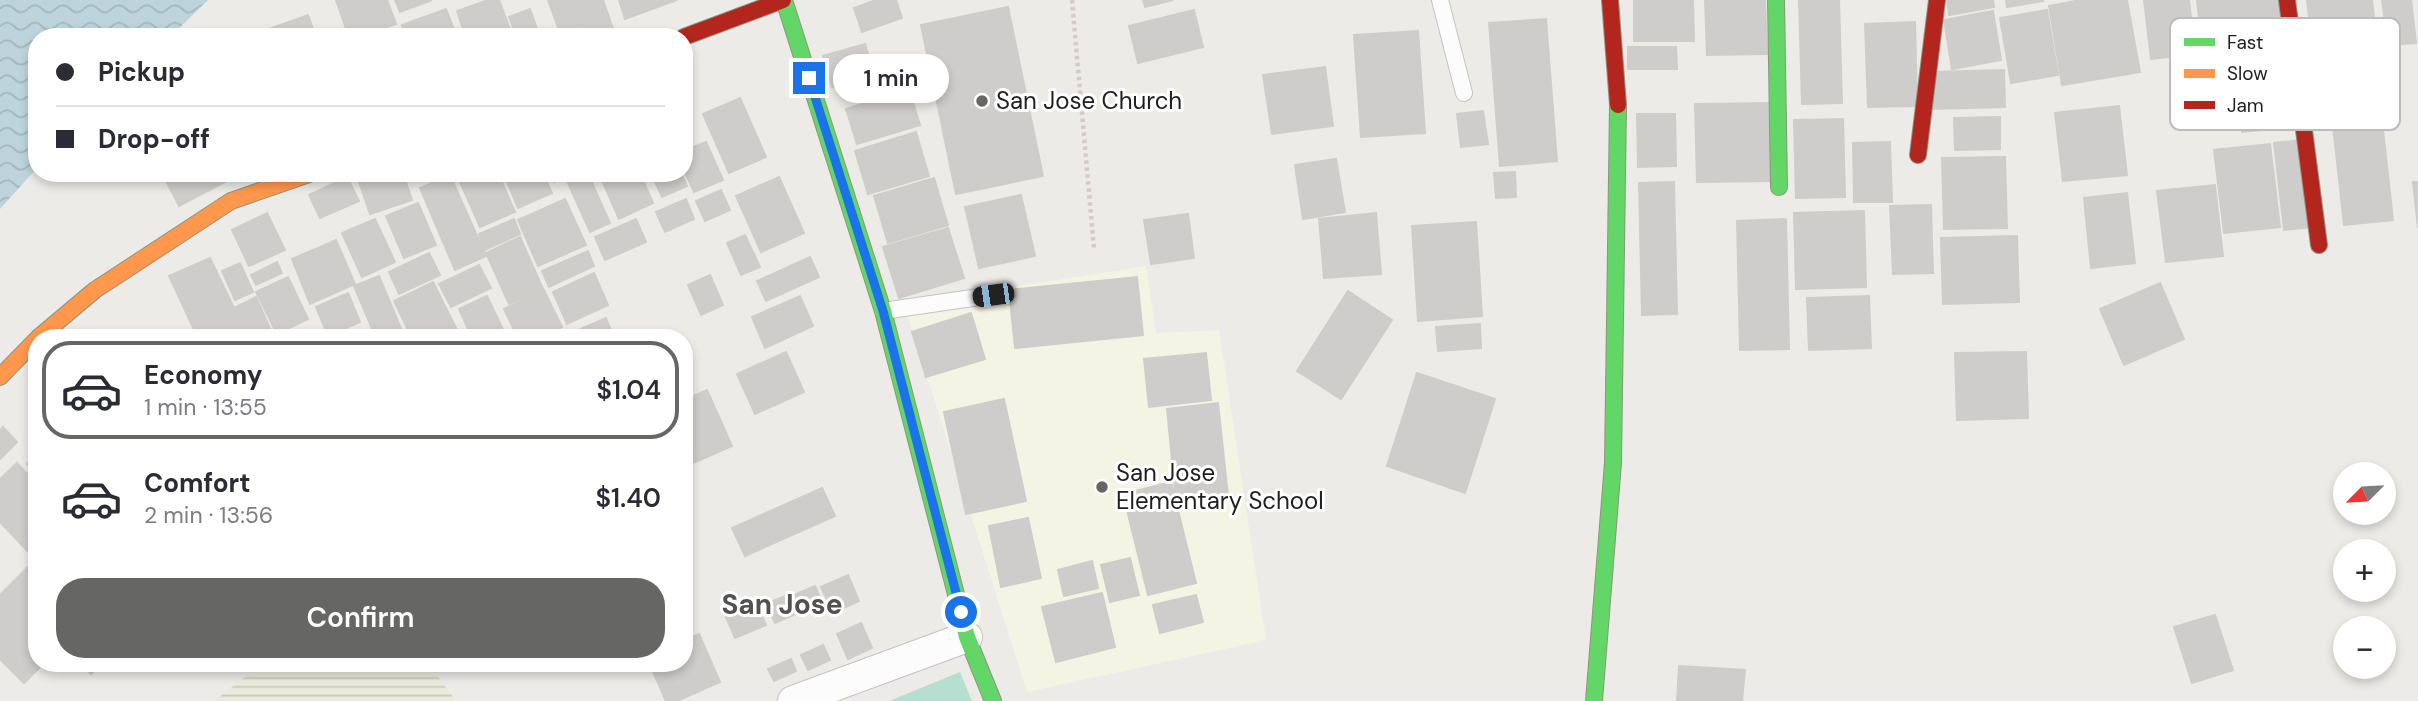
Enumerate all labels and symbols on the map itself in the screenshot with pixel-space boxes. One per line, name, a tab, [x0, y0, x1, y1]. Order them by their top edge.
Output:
legend	[2170, 18, 2400, 130]
text: Fast	[2227, 30, 2263, 55]
callout: 1 min	[834, 54, 949, 102]
text: Slow	[2227, 61, 2268, 86]
route end	[793, 62, 825, 94]
place label: San Jose Church	[996, 85, 1182, 116]
marker: San Jose Church	[974, 93, 990, 109]
text: Jam	[2227, 93, 2264, 118]
car	[971, 282, 1016, 308]
place label: San Jose Elementary School	[1116, 457, 1324, 516]
north arrow	[2333, 462, 2396, 525]
marker: San Jose Elementary School	[1094, 479, 1110, 495]
district label: San Jose	[721, 586, 843, 623]
route start	[945, 596, 977, 628]

